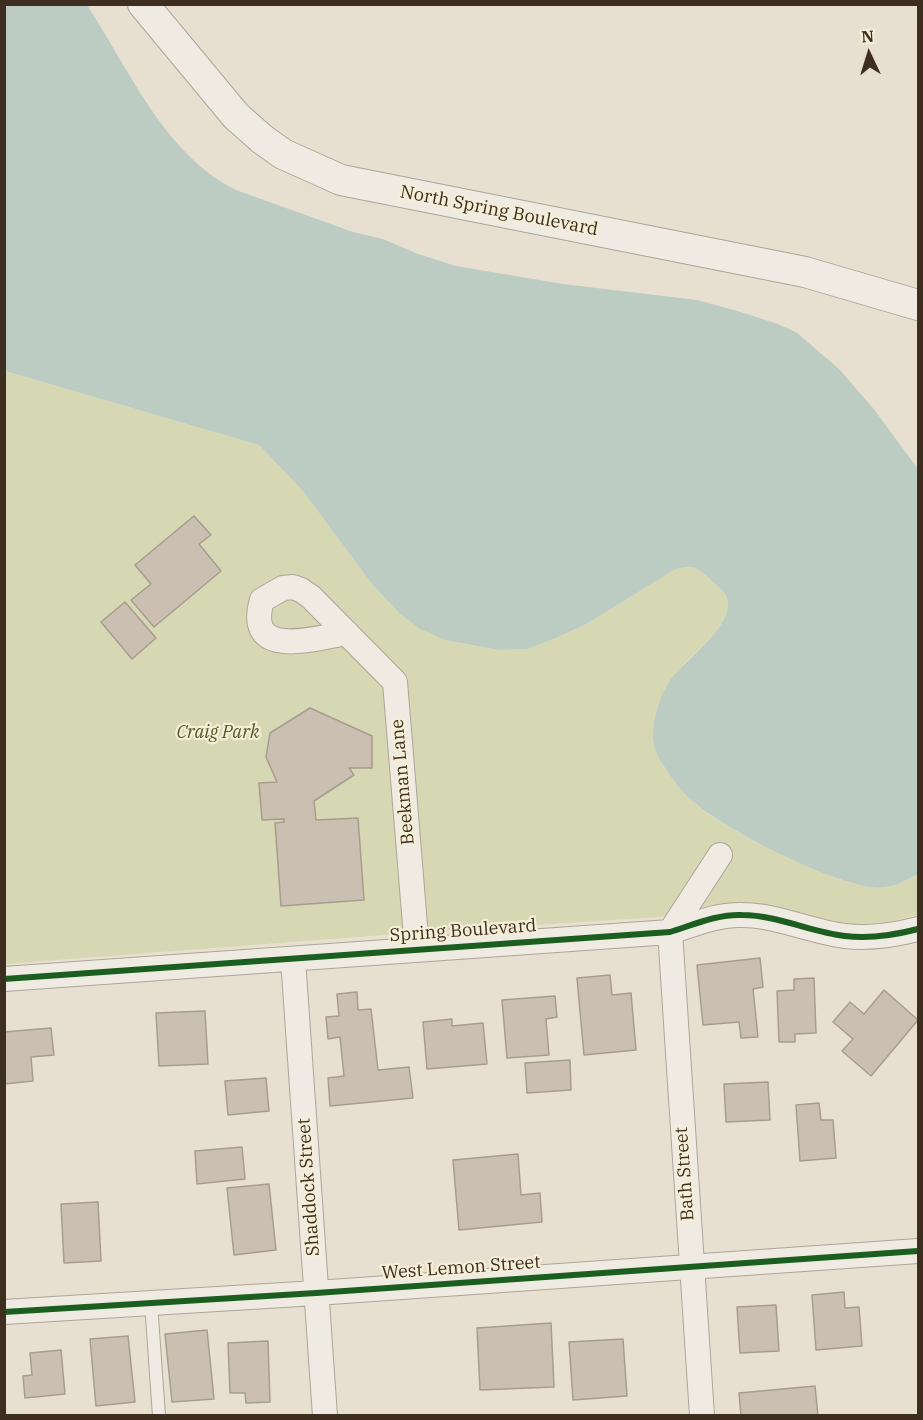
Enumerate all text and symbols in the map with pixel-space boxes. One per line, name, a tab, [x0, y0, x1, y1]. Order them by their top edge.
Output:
north arrow	[839, 24, 899, 84]
text: N	[861, 26, 875, 46]
street label: North Spring Boulevard	[398, 181, 600, 241]
street label: Beekman Lane	[387, 718, 419, 846]
park label: Craig Park	[176, 722, 260, 744]
street label: Spring Boulevard	[389, 915, 537, 947]
street label: Shaddock Street	[293, 1117, 325, 1257]
street label: Bath Street	[671, 1126, 699, 1222]
street label: West Lemon Street	[381, 1252, 541, 1284]

